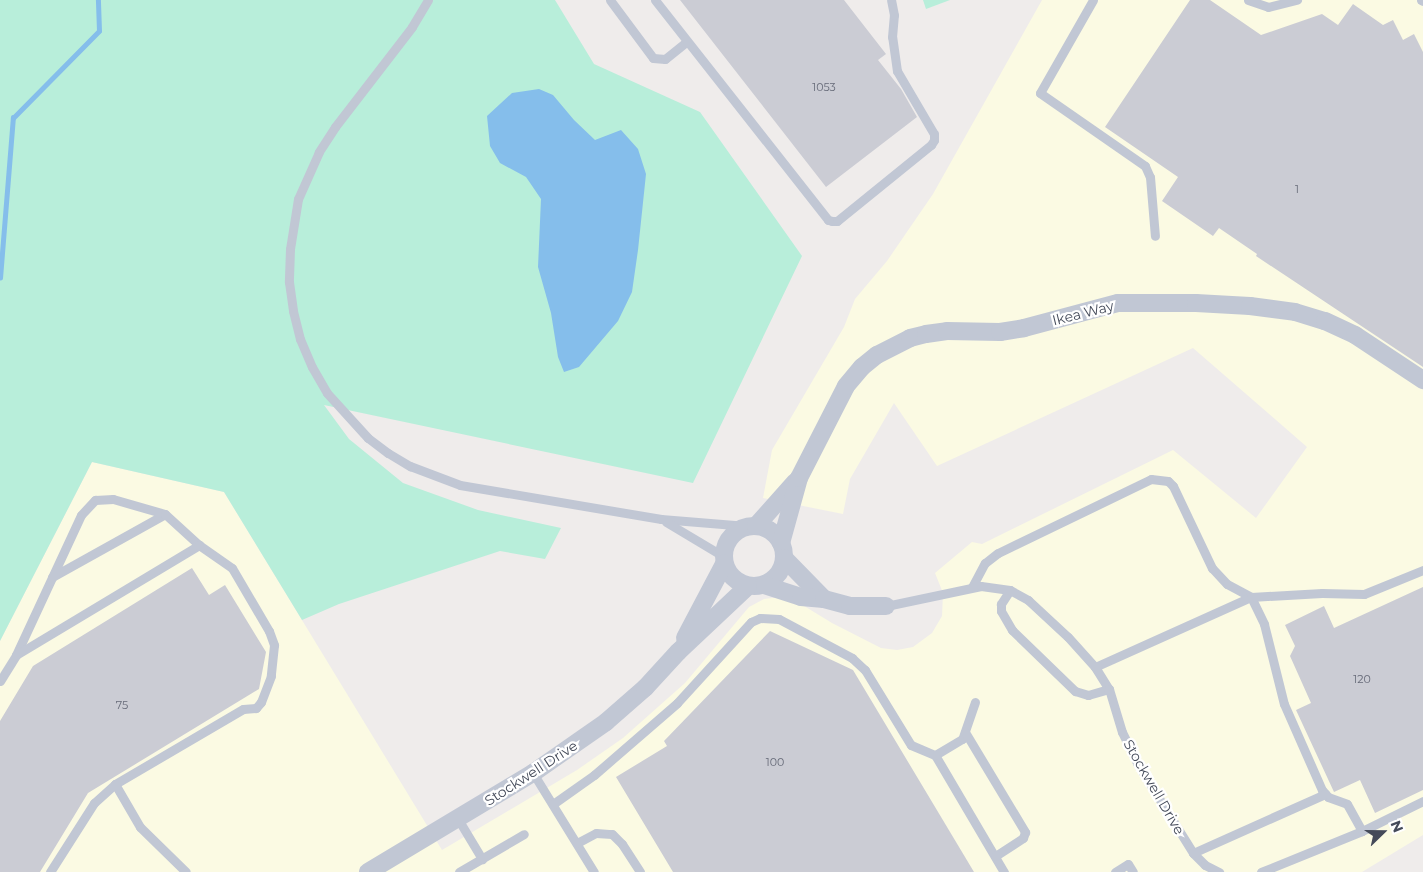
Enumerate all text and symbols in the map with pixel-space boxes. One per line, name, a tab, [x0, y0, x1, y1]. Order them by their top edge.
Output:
house number: 1053	[812, 80, 836, 94]
house number: 1	[1295, 182, 1299, 196]
street label: Ikea Way	[1050, 297, 1116, 329]
house number: 120	[1353, 672, 1371, 686]
house number: 75	[116, 698, 128, 712]
street label: Stockwell Drive	[1120, 736, 1188, 838]
street label: Stockwell Drive	[482, 737, 580, 809]
house number: 100	[766, 755, 784, 769]
north arrow	[1358, 807, 1408, 857]
text: N	[1386, 818, 1407, 835]

